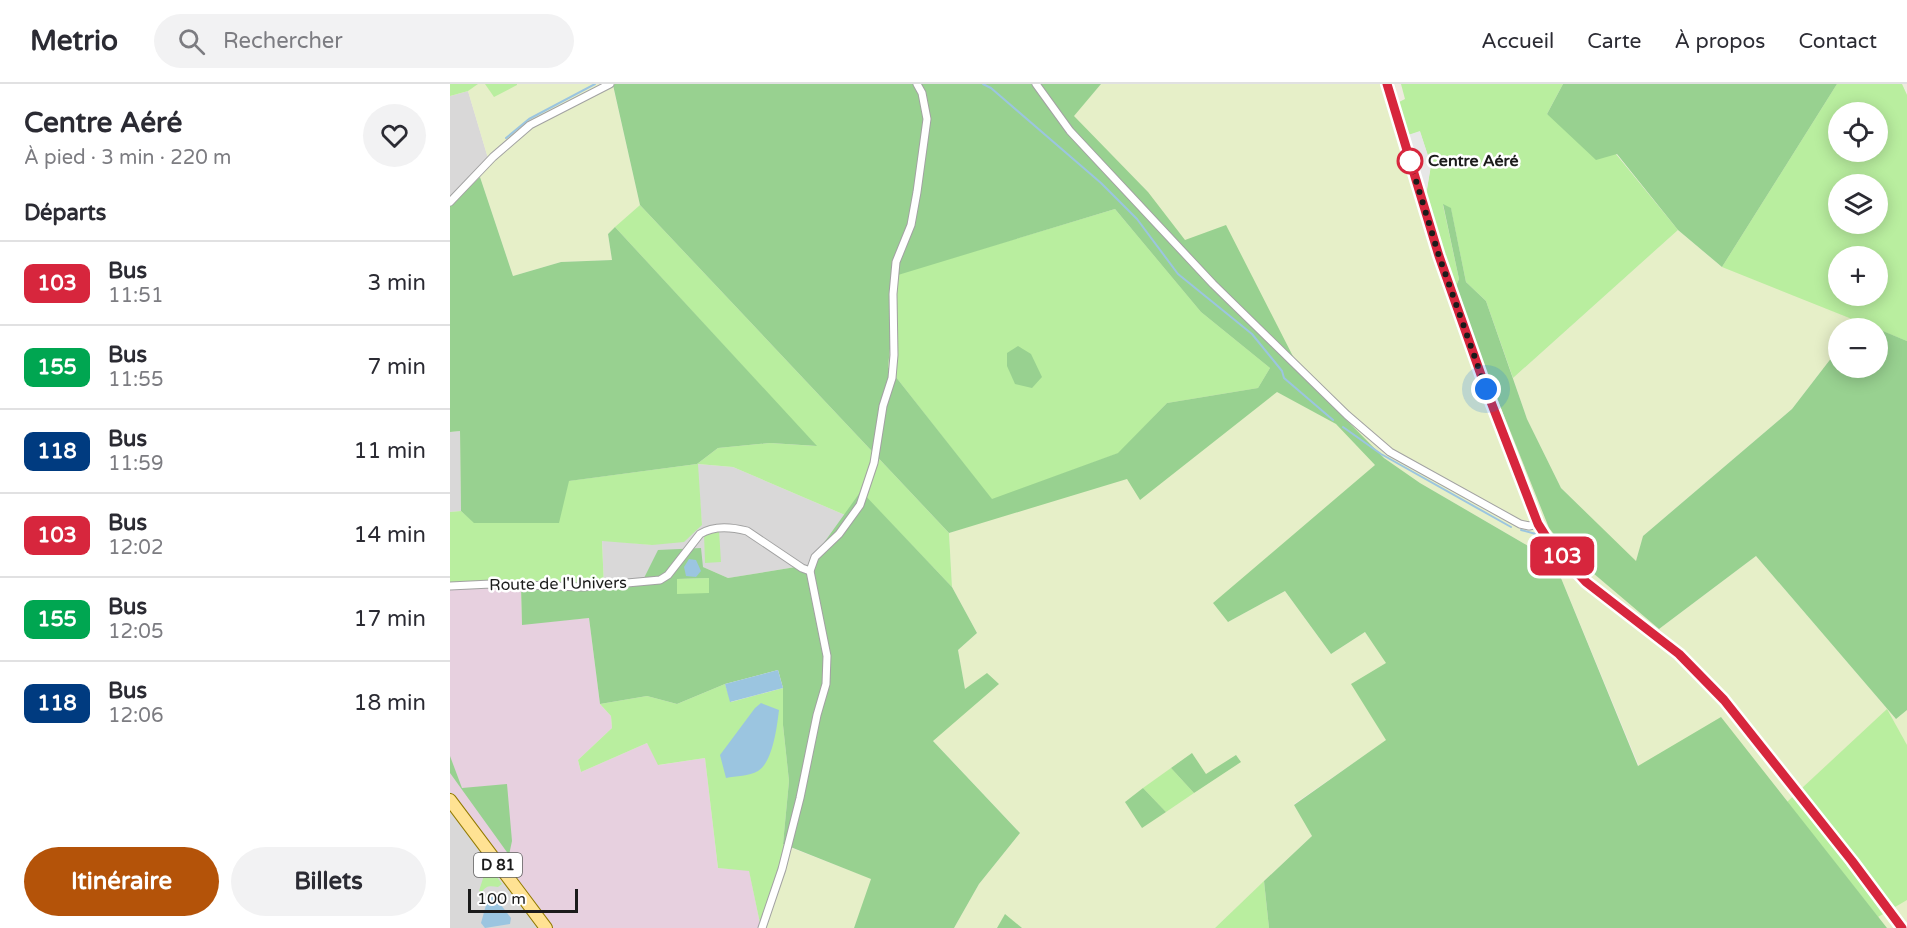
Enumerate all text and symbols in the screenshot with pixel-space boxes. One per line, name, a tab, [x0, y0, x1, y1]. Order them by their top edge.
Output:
search box	[154, 14, 574, 68]
text: Metrio	[30, 24, 118, 58]
icon: search	[175, 25, 208, 58]
text: Rechercher	[223, 28, 343, 54]
text: Accueil	[1481, 29, 1554, 54]
text: Carte	[1587, 29, 1641, 54]
text: À propos	[1674, 29, 1765, 54]
text: Contact	[1798, 29, 1877, 54]
map controls	[1828, 102, 1888, 378]
button: locate	[1828, 102, 1888, 162]
button: heart	[363, 104, 426, 167]
text: Centre Aéré	[24, 106, 182, 140]
text: À pied · 3 min · 220 m	[24, 146, 231, 170]
marker: Centre Aéré	[1397, 148, 1423, 174]
place label: Centre Aéré	[1428, 151, 1518, 171]
button: layers	[1828, 174, 1888, 234]
text: Départs	[24, 200, 106, 226]
button: +	[1828, 246, 1888, 306]
text: Bus	[108, 258, 147, 284]
text: 3 min	[367, 270, 426, 296]
text: 103	[37, 271, 77, 296]
text: 11:51	[108, 284, 163, 308]
button: −	[1828, 318, 1888, 378]
text: Bus	[108, 342, 147, 368]
text: 7 min	[367, 354, 426, 380]
text: 155	[37, 355, 77, 380]
text: 11:55	[108, 368, 163, 392]
your location	[1471, 374, 1501, 404]
text: Bus	[108, 426, 147, 452]
text: 11 min	[354, 438, 426, 464]
text: 118	[37, 439, 77, 464]
text: 11:59	[108, 452, 163, 476]
text: Bus	[108, 510, 147, 536]
text: 14 min	[354, 522, 426, 548]
text: 103	[37, 523, 77, 548]
text: 12:02	[108, 536, 163, 560]
line badge: 103	[1528, 536, 1596, 576]
text: 103	[1542, 544, 1582, 569]
street label: Route de l'Univers	[489, 573, 627, 595]
text: Bus	[108, 594, 147, 620]
text: 17 min	[354, 606, 426, 632]
text: 155	[37, 607, 77, 632]
text: 12:05	[108, 620, 163, 644]
text: Bus	[108, 678, 147, 704]
text: 18 min	[354, 690, 426, 716]
text: 118	[37, 691, 77, 716]
text: 12:06	[108, 704, 163, 728]
button: Itinéraire	[24, 847, 219, 916]
button: Billets	[231, 847, 426, 916]
road number: D 81	[474, 853, 522, 877]
scale bar	[468, 886, 578, 914]
text: 100 m	[477, 889, 526, 909]

